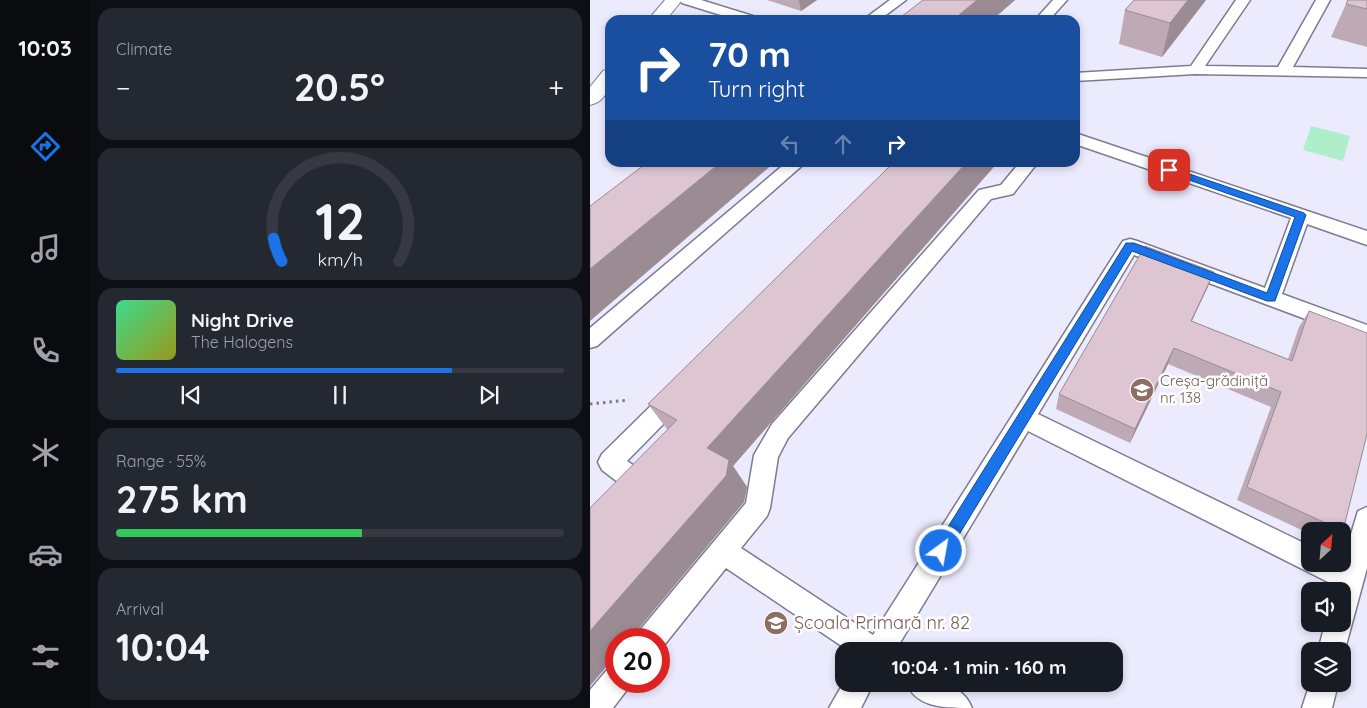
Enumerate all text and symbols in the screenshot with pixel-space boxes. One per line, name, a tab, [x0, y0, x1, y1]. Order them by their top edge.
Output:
text: 70 m	[708, 32, 791, 76]
text: 10:03	[18, 34, 72, 62]
icon: right	[625, 35, 690, 100]
text: Climate	[116, 39, 172, 59]
text: 20.5°	[294, 63, 385, 111]
text: −	[116, 70, 131, 105]
text: +	[548, 70, 564, 105]
text: Turn right	[708, 75, 805, 103]
icon: directions	[28, 129, 63, 164]
icon: left	[776, 130, 804, 158]
icon: ahead	[829, 130, 857, 158]
icon: right	[882, 130, 910, 158]
pin	[1148, 149, 1190, 191]
icon: arrive	[1155, 156, 1183, 184]
text: 12	[315, 188, 365, 253]
icon: music	[28, 231, 63, 266]
text: km/h	[317, 248, 363, 270]
text: Night Drive	[191, 308, 294, 332]
text: The Halogens	[191, 332, 293, 352]
icon: phone	[28, 333, 63, 368]
place label: Creșa-grădiniță nr. 138	[1160, 371, 1268, 407]
school or university icon: Creșa-grădiniță nr. 138	[1129, 377, 1155, 403]
icon: previous	[177, 381, 205, 409]
icon: pause	[326, 381, 354, 409]
icon: next	[475, 381, 503, 409]
icon: climate	[28, 435, 63, 470]
text: Range · 55%	[116, 451, 206, 471]
text: 275 km	[116, 475, 248, 523]
north arrow	[1301, 522, 1351, 572]
map controls	[1301, 522, 1351, 692]
position arrow	[914, 524, 966, 576]
icon: car	[28, 537, 63, 572]
button: sound	[1301, 582, 1351, 632]
text: Arrival	[116, 599, 164, 619]
school or university icon: Școala Primară nr. 82	[763, 610, 789, 636]
place label: Școala Primară nr. 82	[794, 611, 970, 634]
text: 10:04	[116, 623, 210, 671]
speed limit sign: 20	[605, 628, 670, 693]
icon: filters	[28, 639, 63, 674]
button: layers	[1301, 642, 1351, 692]
text: 10:04 · 1 min · 160 m	[891, 655, 1067, 679]

